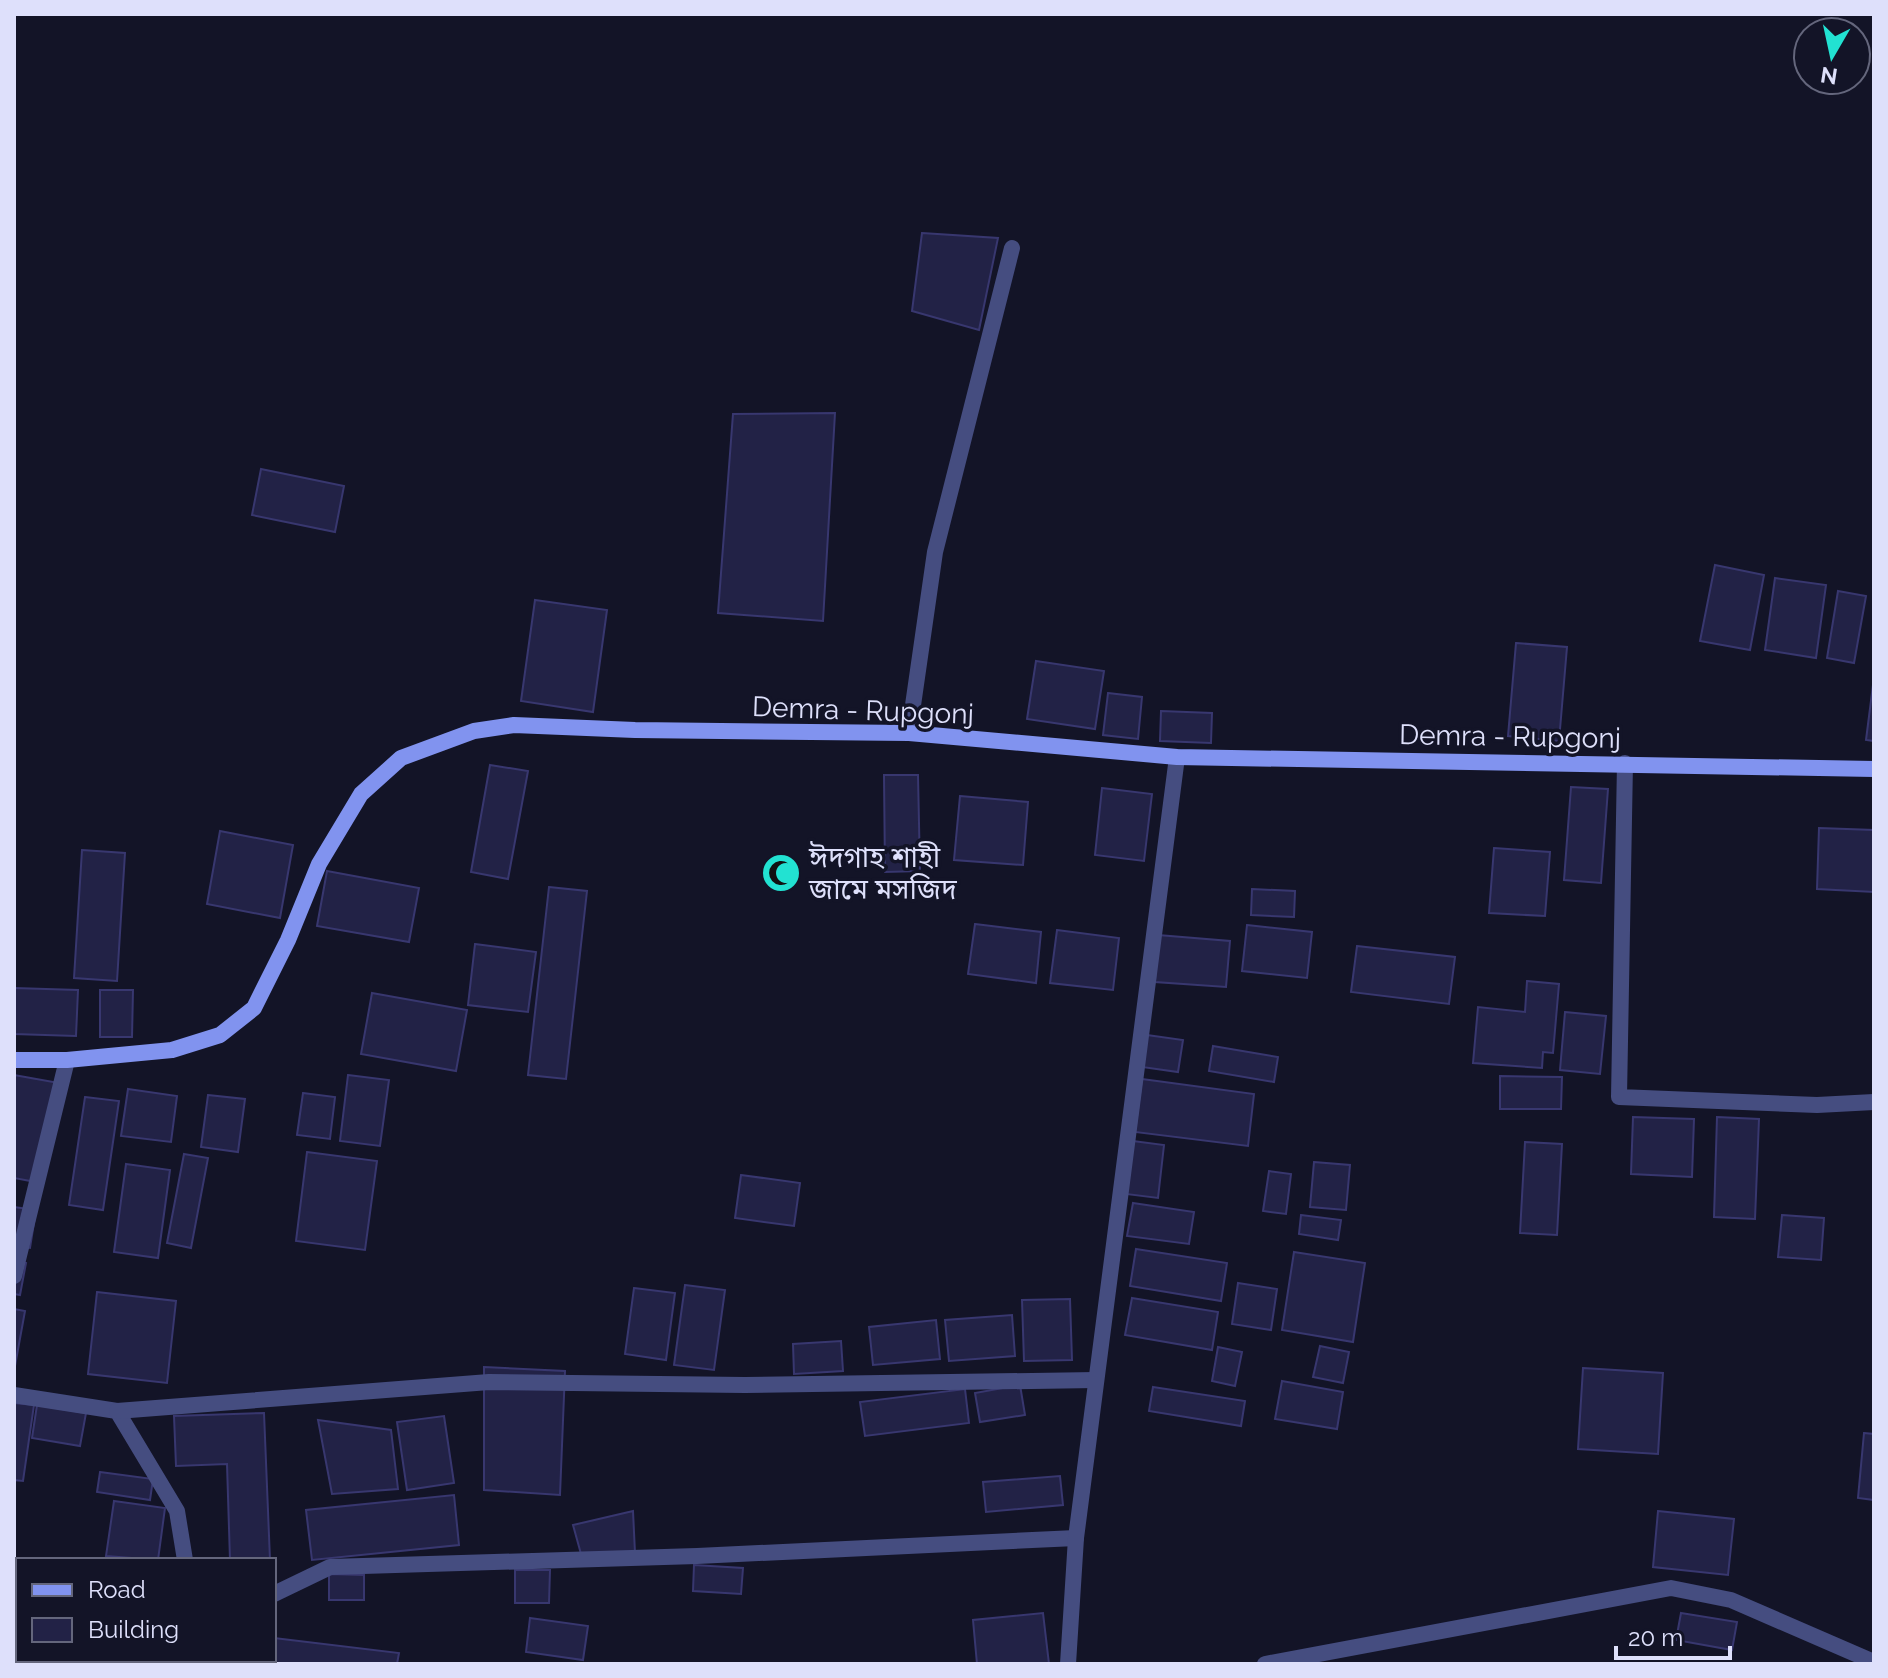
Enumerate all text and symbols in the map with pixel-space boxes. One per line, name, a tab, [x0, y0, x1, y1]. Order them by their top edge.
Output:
north arrow	[1792, 16, 1872, 96]
text: N	[1819, 62, 1839, 90]
street label: Demra - Rupgonj	[752, 690, 974, 731]
street label: Demra - Rupgonj	[1399, 718, 1621, 755]
place label: ঈদগাহ শাহী জামে মসজিদ	[808, 841, 957, 906]
mosque icon: ঈদগাহ শাহী জামে মসজিদ	[760, 852, 802, 894]
legend	[16, 1558, 276, 1662]
text: Road	[88, 1575, 146, 1604]
scale bar	[1616, 1610, 1730, 1660]
text: Building	[88, 1615, 179, 1644]
text: 20 m	[1628, 1623, 1683, 1652]

